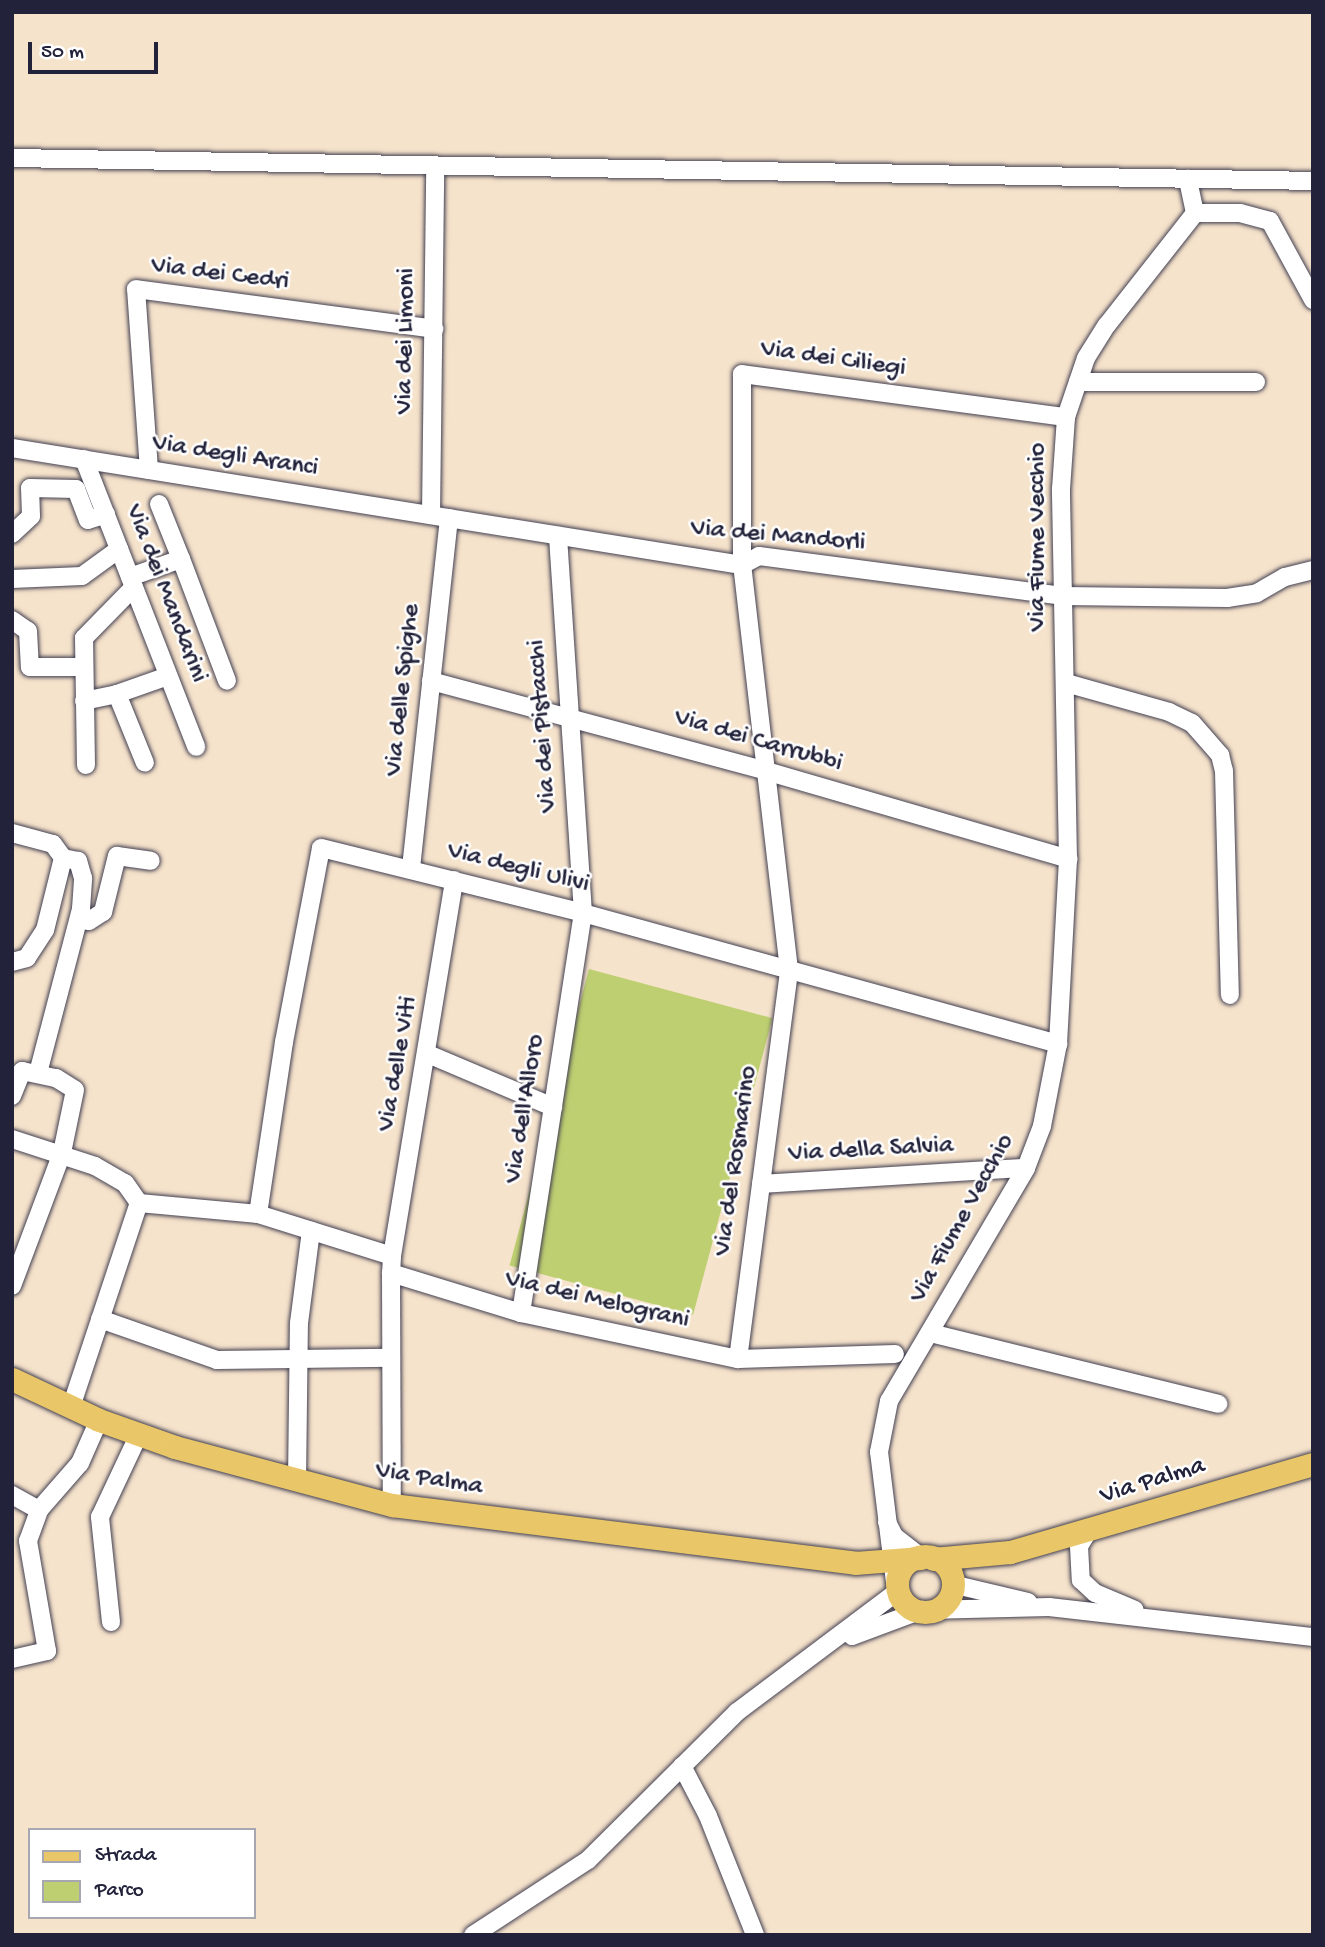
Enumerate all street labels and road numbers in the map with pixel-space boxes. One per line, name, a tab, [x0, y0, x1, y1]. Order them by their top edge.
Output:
street label: Via dei Cedri	[149, 251, 291, 299]
street label: Via dei Limoni	[390, 268, 424, 414]
street label: Via dei Ciliegi	[759, 334, 907, 386]
street label: Via degli Aranci	[150, 428, 320, 486]
street label: Via Fiume Vecchio	[1023, 443, 1055, 631]
street label: Via dei Mandarini	[117, 500, 213, 688]
street label: Via dei Mandorli	[689, 514, 867, 560]
street label: Via delle Spighe	[379, 602, 429, 778]
street label: Via dei Pistacchi	[522, 639, 566, 813]
street label: Via dei Carrubbi	[670, 703, 846, 781]
street label: Via degli Ulivi	[444, 836, 592, 902]
street label: Via delle Viti	[372, 994, 426, 1134]
street label: Via dell'Alloro	[499, 1032, 553, 1186]
street label: Via del Rosmarino	[708, 1064, 766, 1258]
street label: Via Fiume Vecchio	[904, 1129, 1022, 1309]
street label: Via della Salvia	[788, 1131, 954, 1171]
street label: Via dei Melograni	[502, 1265, 692, 1337]
street label: Via Palma	[1097, 1451, 1209, 1513]
street label: Via Palma	[373, 1456, 485, 1504]

